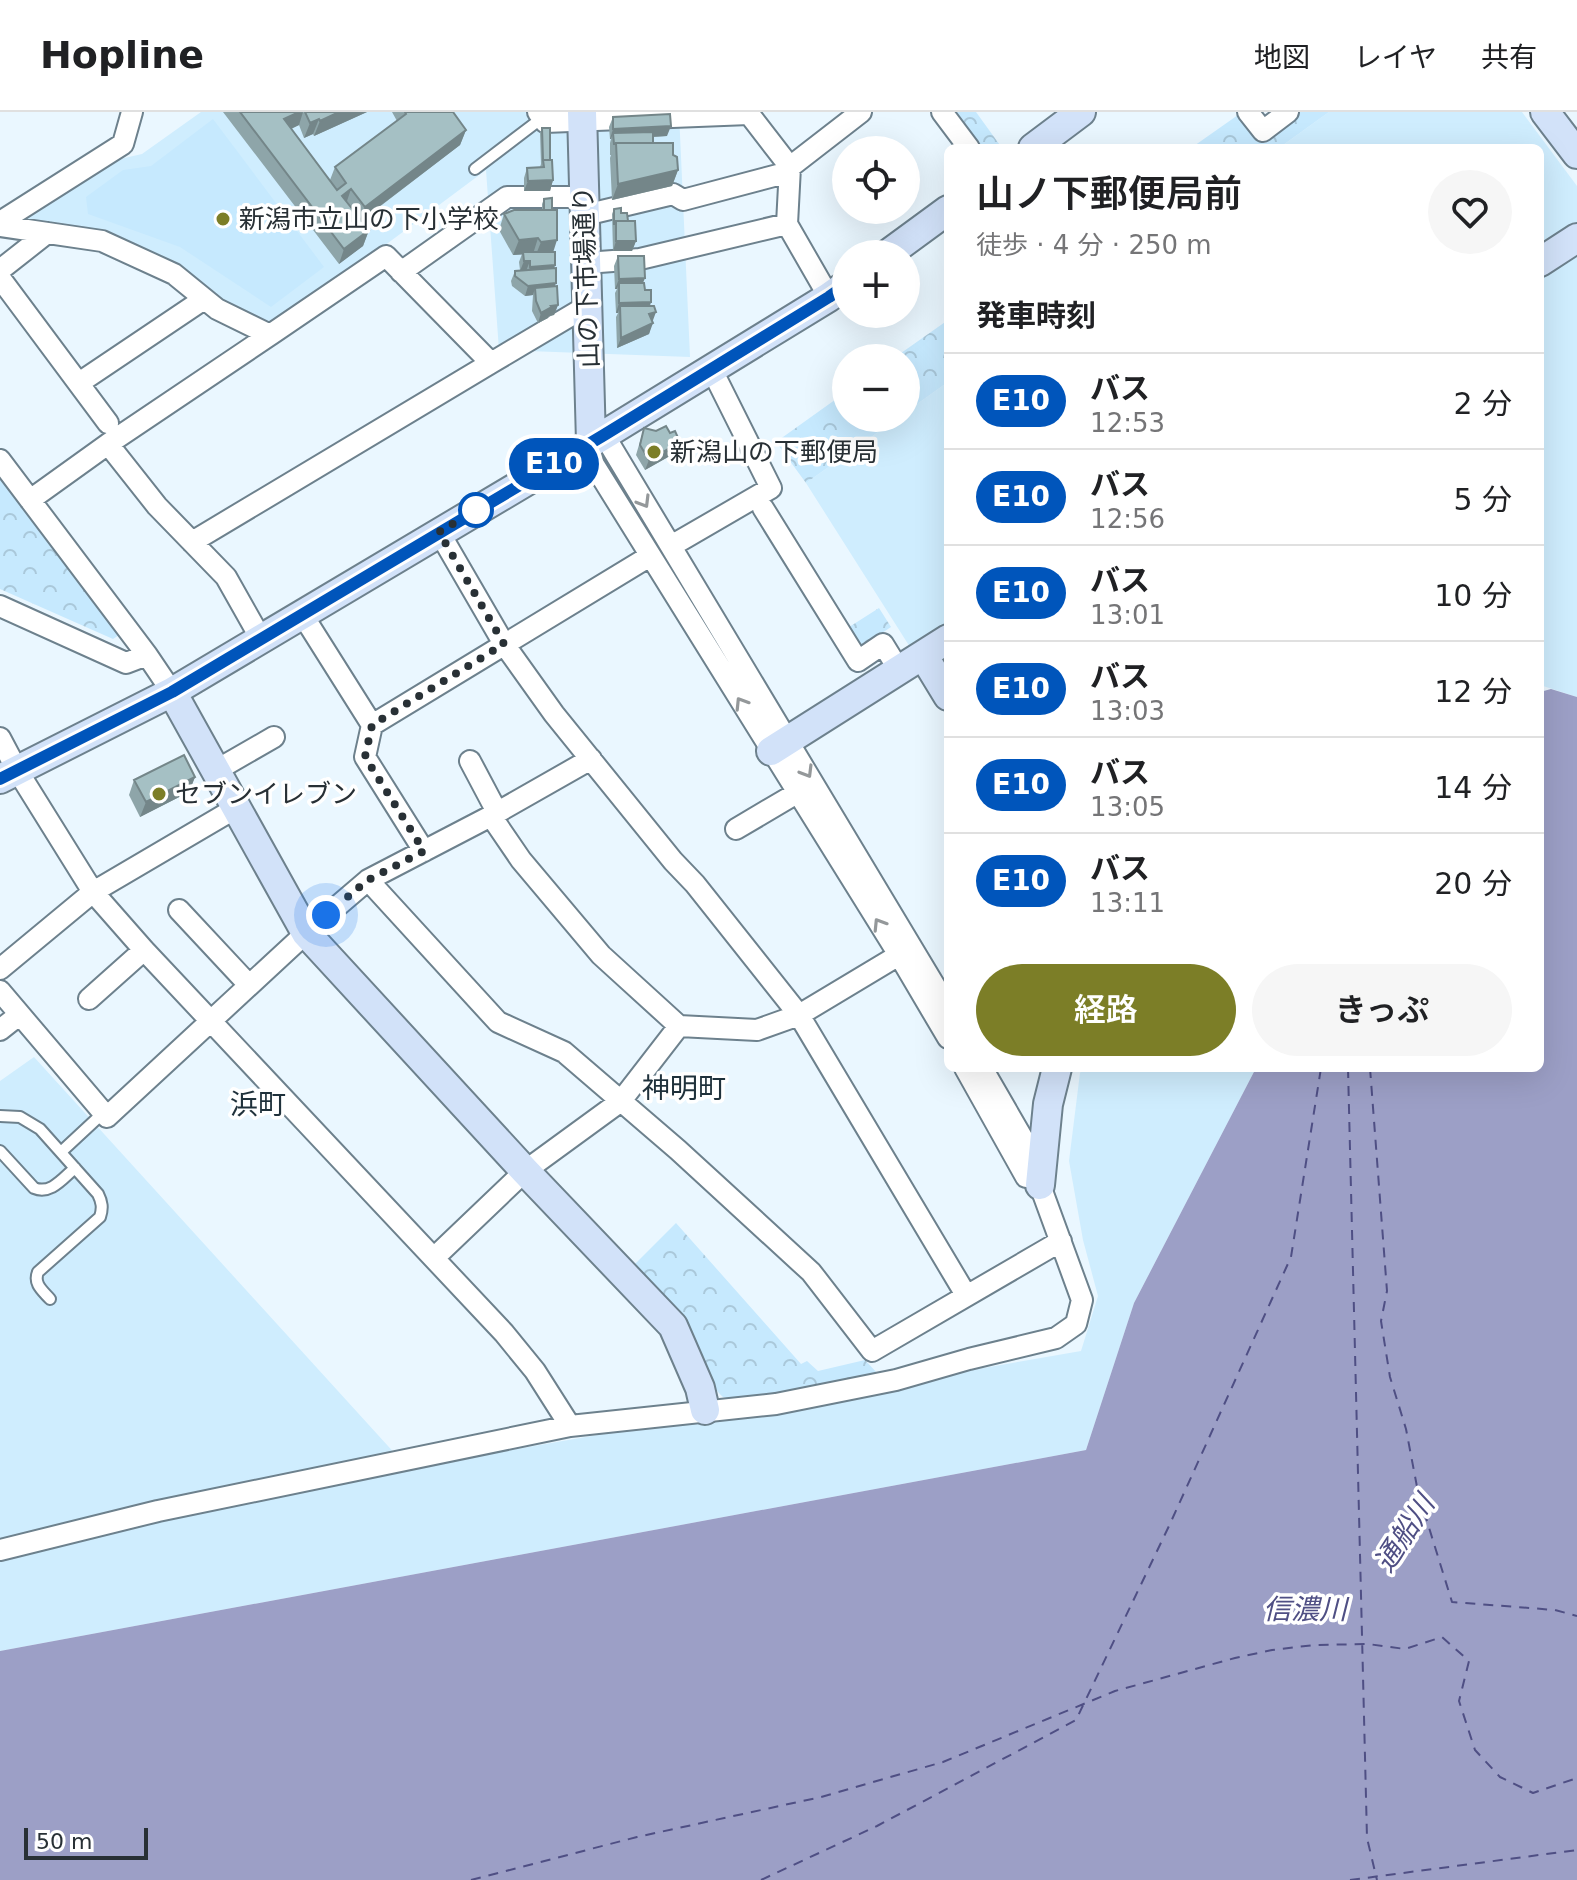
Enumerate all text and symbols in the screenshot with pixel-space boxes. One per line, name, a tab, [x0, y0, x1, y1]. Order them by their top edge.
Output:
text: Hopline	[40, 33, 204, 77]
text: 地図	[1254, 41, 1310, 74]
text: レイヤ	[1354, 41, 1437, 74]
text: 共有	[1481, 41, 1537, 74]
map controls	[832, 136, 920, 432]
button: locate	[832, 136, 920, 224]
button: heart	[1428, 170, 1512, 254]
text: 山ノ下郵便局前	[976, 172, 1242, 216]
street label: 山の下市場通り	[568, 186, 604, 368]
place label: 新潟市立山の下小学校	[239, 204, 499, 234]
marker: 新潟市立山の下小学校	[214, 210, 232, 228]
text: 徒歩 · 4 分 · 250 m	[976, 230, 1212, 260]
button: +	[832, 240, 920, 328]
text: 発車時刻	[976, 298, 1096, 333]
button: −	[832, 344, 920, 432]
text: バス	[1090, 371, 1150, 406]
text: E10	[992, 384, 1050, 417]
text: 2 分	[1453, 386, 1512, 421]
text: 12:53	[1090, 408, 1165, 438]
place label: 新潟山の下郵便局	[670, 437, 878, 467]
line badge: E10	[508, 438, 600, 490]
marker: 新潟山の下郵便局	[645, 443, 663, 461]
text: E10	[525, 447, 583, 480]
text: バス	[1090, 467, 1150, 502]
text: E10	[992, 480, 1050, 513]
text: 5 分	[1453, 482, 1512, 517]
unlabelled marker	[459, 493, 493, 527]
one-way arrow	[634, 493, 650, 508]
text: 12:56	[1090, 504, 1165, 534]
text: バス	[1090, 563, 1150, 598]
text: E10	[992, 576, 1050, 609]
text: 10 分	[1434, 578, 1512, 613]
text: 13:01	[1090, 600, 1165, 630]
text: バス	[1090, 659, 1150, 694]
text: E10	[992, 672, 1050, 705]
text: 12 分	[1434, 674, 1512, 709]
text: 13:03	[1090, 696, 1165, 726]
one-way arrow	[736, 697, 751, 712]
text: バス	[1090, 755, 1150, 790]
one-way arrow	[797, 764, 812, 778]
text: E10	[992, 768, 1050, 801]
text: 14 分	[1434, 770, 1512, 805]
place label: セブンイレブン	[175, 779, 357, 809]
marker: セブンイレブン	[150, 785, 168, 803]
text: 13:05	[1090, 792, 1165, 822]
text: バス	[1090, 851, 1150, 886]
text: E10	[992, 864, 1050, 897]
text: 20 分	[1434, 866, 1512, 901]
text: 13:11	[1090, 888, 1165, 918]
your location	[306, 895, 346, 935]
one-way arrow	[873, 918, 888, 932]
button: 経路	[976, 964, 1236, 1056]
button: きっぷ	[1252, 964, 1512, 1056]
district label: 神明町	[642, 1072, 726, 1105]
district label: 浜町	[230, 1088, 286, 1121]
water label: 通船川	[1368, 1487, 1443, 1577]
water label: 信濃川	[1263, 1593, 1350, 1626]
scale bar	[24, 1824, 148, 1860]
text: 50 m	[36, 1829, 92, 1854]

